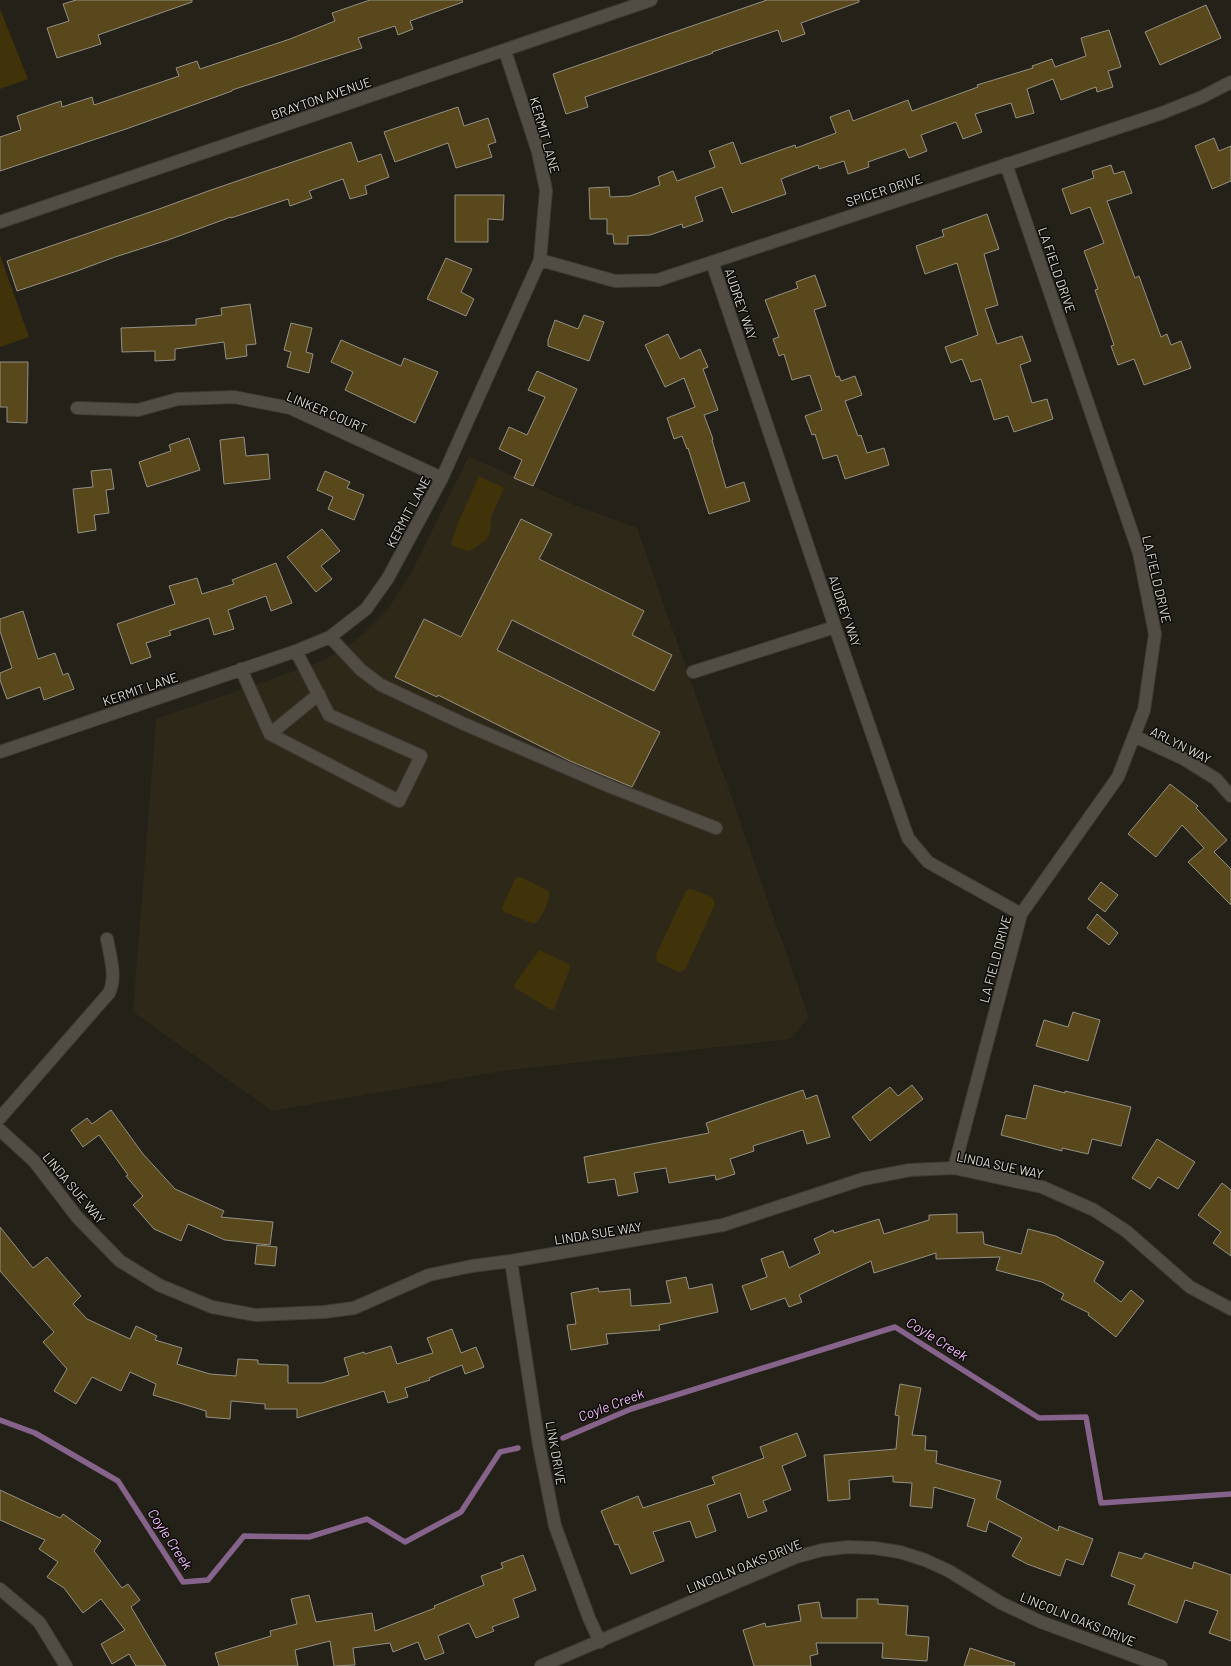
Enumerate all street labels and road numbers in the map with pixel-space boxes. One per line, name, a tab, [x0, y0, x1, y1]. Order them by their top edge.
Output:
street label: BRAYTON AVENUE	[269, 73, 373, 123]
street label: KERMIT LANE	[526, 95, 564, 175]
street label: SPICER DRIVE	[844, 170, 924, 210]
street label: LA FIELD DRIVE	[1035, 225, 1079, 315]
street label: AUDREY WAY	[721, 266, 761, 342]
street label: LINKER COURT	[284, 388, 370, 436]
street label: KERMIT LANE	[382, 473, 434, 551]
street label: LA FIELD DRIVE	[1139, 533, 1175, 625]
street label: AUDREY WAY	[825, 573, 865, 649]
street label: KERMIT LANE	[100, 669, 180, 709]
street label: ARLYN WAY	[1148, 723, 1214, 767]
street label: LA FIELD DRIVE	[976, 913, 1014, 1004]
street label: LINDA SUE WAY	[955, 1148, 1045, 1182]
street label: LINDA SUE WAY	[39, 1149, 109, 1227]
street label: LINDA SUE WAY	[553, 1218, 643, 1248]
street label: LINK DRIVE	[542, 1420, 570, 1486]
street label: LINCOLN OAKS DRIVE	[684, 1536, 804, 1596]
street label: LINCOLN OAKS DRIVE	[1018, 1589, 1138, 1649]

